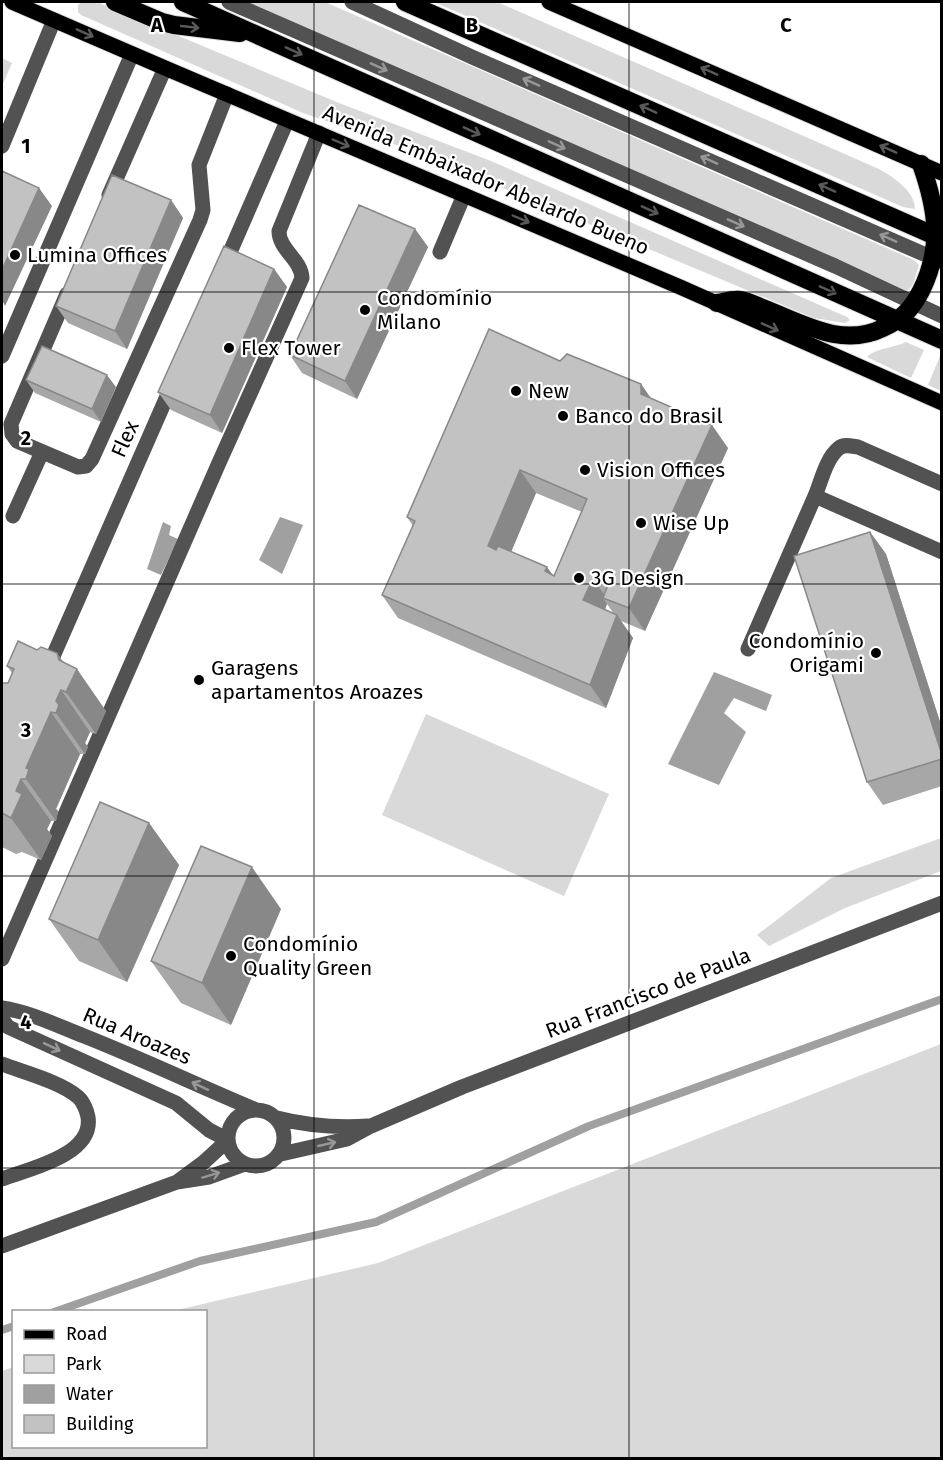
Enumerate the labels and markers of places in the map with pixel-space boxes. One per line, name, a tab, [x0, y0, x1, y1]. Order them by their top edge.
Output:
place label: Lumina Offices	[27, 242, 167, 268]
marker: Lumina Offices	[8, 248, 22, 262]
place label: Condomínio Milano	[377, 285, 492, 335]
marker: Condomínio Milano	[358, 303, 372, 317]
place label: Flex Tower	[241, 335, 341, 361]
marker: Flex Tower	[222, 341, 236, 355]
place label: New	[528, 378, 569, 404]
marker: New	[509, 384, 523, 398]
place label: Banco do Brasil	[575, 403, 723, 429]
marker: Banco do Brasil	[556, 409, 570, 423]
place label: Vision Offices	[597, 457, 725, 483]
marker: Vision Offices	[578, 463, 592, 477]
place label: Wise Up	[653, 510, 729, 536]
marker: Wise Up	[634, 516, 648, 530]
place label: 3G Design	[591, 565, 684, 591]
marker: 3G Design	[572, 571, 586, 585]
place label: Condomínio Origami	[749, 628, 864, 678]
marker: Condomínio Origami	[869, 646, 883, 660]
place label: Garagens apartamentos Aroazes	[211, 655, 423, 705]
marker: Garagens apartamentos Aroazes	[192, 673, 206, 687]
place label: Condomínio Quality Green	[243, 931, 372, 981]
marker: Condomínio Quality Green	[224, 949, 238, 963]

